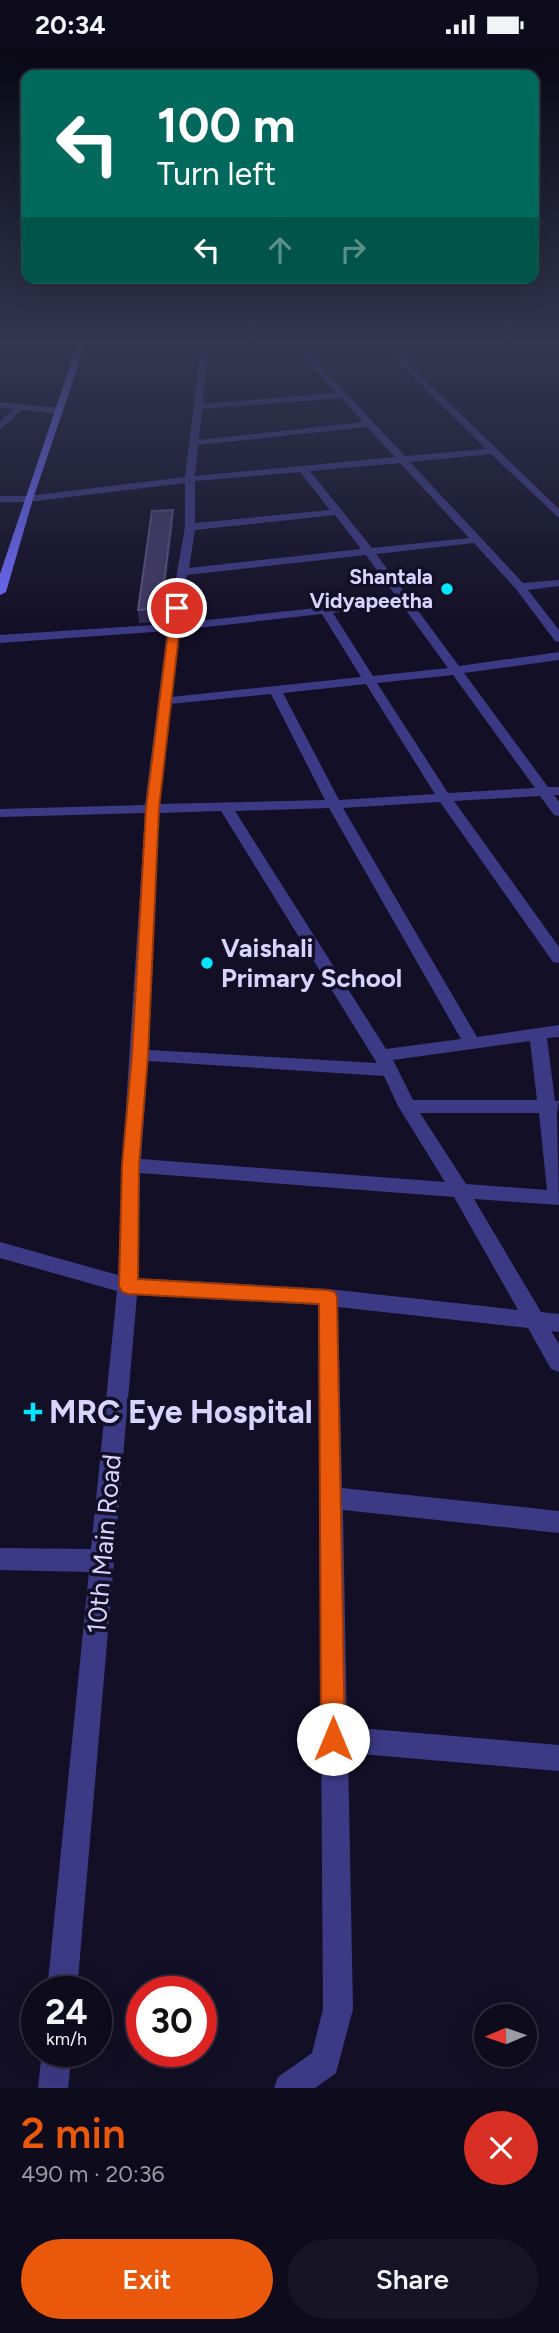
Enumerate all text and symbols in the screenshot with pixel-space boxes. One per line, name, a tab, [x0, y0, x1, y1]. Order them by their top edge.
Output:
text: 20:34	[35, 9, 106, 41]
text: 100 m	[157, 95, 296, 154]
icon: left	[42, 98, 133, 189]
text: Turn left	[157, 155, 276, 193]
icon: left	[188, 231, 226, 269]
icon: ahead	[261, 231, 299, 269]
icon: right	[334, 231, 372, 269]
place label: Shantala Vidyapeetha	[309, 564, 433, 613]
pin	[147, 578, 207, 638]
marker: Shantala Vidyapeetha	[439, 581, 455, 597]
icon: arrive	[158, 589, 196, 627]
place label: Vaishali Primary School	[221, 932, 402, 994]
marker: Vaishali Primary School	[199, 955, 215, 971]
place label: MRC Eye Hospital	[49, 1393, 313, 1431]
marker: MRC Eye Hospital	[23, 1402, 43, 1422]
street label: 10th Main Road	[80, 1453, 128, 1635]
position arrow	[296, 1702, 370, 1776]
speed limit sign: 30	[126, 1976, 217, 2067]
text: 24	[45, 1991, 88, 2033]
north arrow	[474, 2004, 537, 2067]
map controls	[474, 2004, 537, 2067]
text: km/h	[46, 2028, 87, 2050]
text: 2 min	[21, 2108, 126, 2159]
button: close	[464, 2111, 538, 2185]
text: 490 m · 20:36	[21, 2160, 164, 2188]
button: Exit	[21, 2239, 273, 2319]
button: Share	[287, 2239, 538, 2319]

